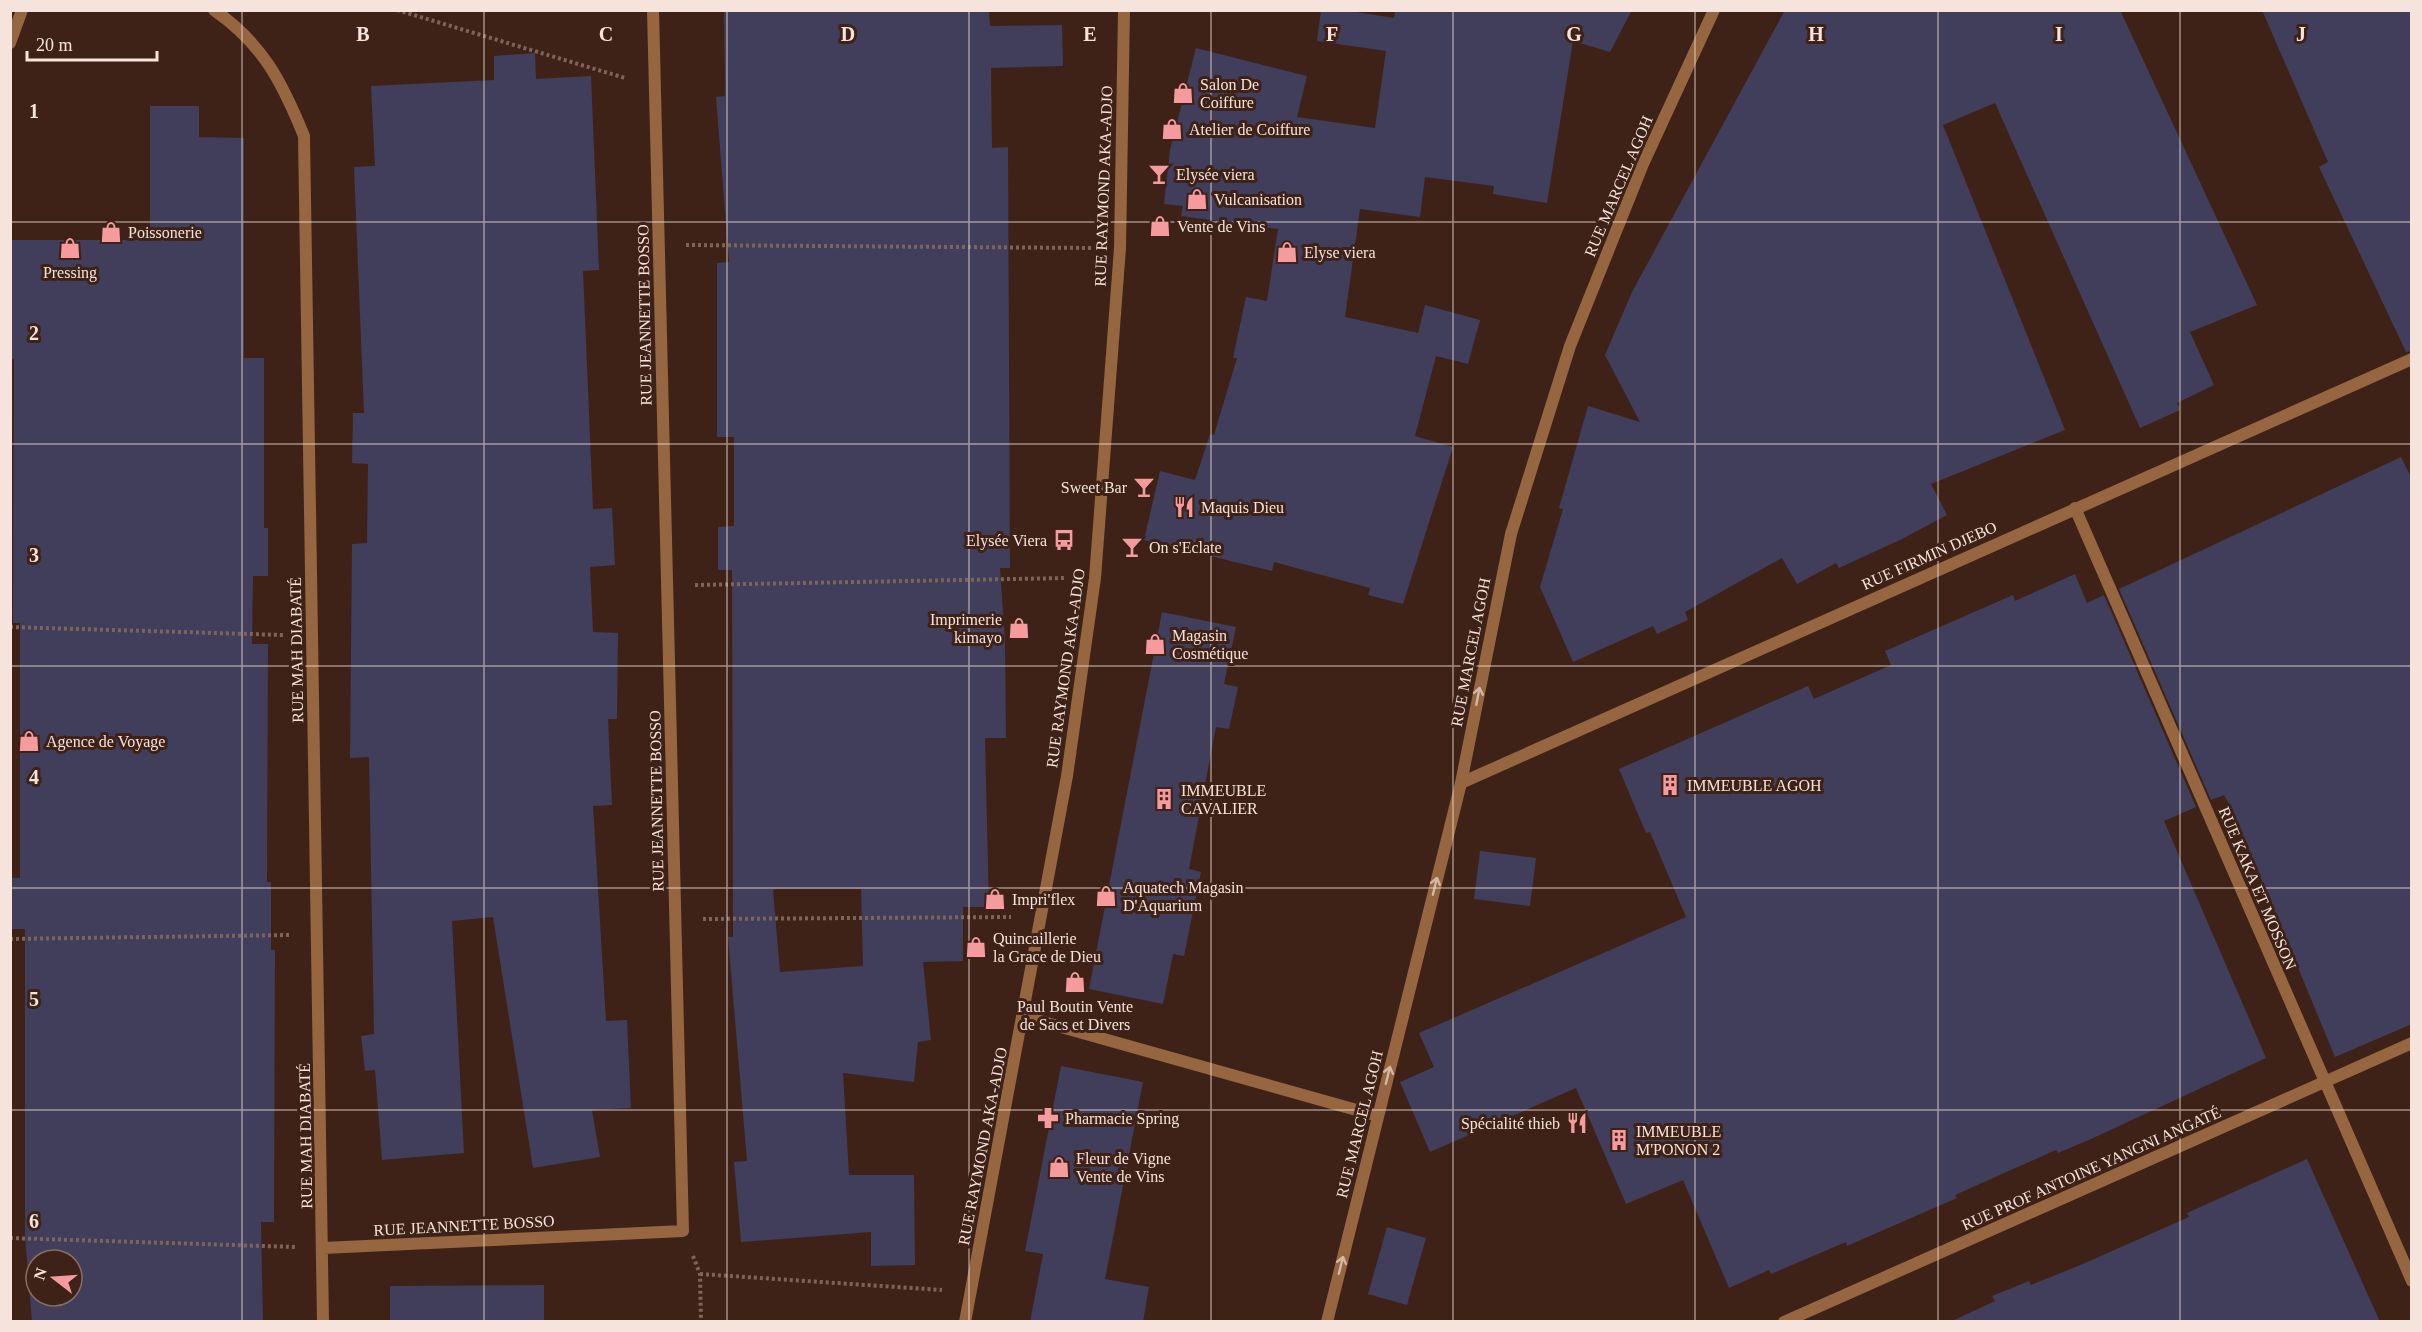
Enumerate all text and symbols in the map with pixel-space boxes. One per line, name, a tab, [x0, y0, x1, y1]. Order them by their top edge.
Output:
text: B	[356, 23, 370, 45]
text: C	[599, 23, 613, 45]
text: D	[841, 23, 855, 45]
text: E	[1083, 23, 1097, 45]
text: F	[1326, 23, 1338, 45]
text: G	[1566, 23, 1582, 45]
text: H	[1808, 23, 1824, 45]
text: I	[2055, 23, 2063, 45]
text: J	[2296, 23, 2306, 45]
scale bar	[27, 24, 158, 62]
text: 20 m	[36, 35, 73, 55]
place label: Salon De Coiffure	[1200, 76, 1259, 111]
shop icon: Salon De Coiffure	[1171, 81, 1195, 105]
street label: RUE RAYMOND AKA-ADJO	[1091, 85, 1116, 287]
text: 1	[29, 100, 39, 122]
street label: RUE MARCEL AGOH	[1581, 113, 1656, 259]
shop icon: Atelier de Coiffure	[1160, 117, 1184, 141]
place label: Atelier de Coiffure	[1189, 121, 1310, 138]
bar icon: Elysée viera	[1147, 162, 1171, 186]
place label: Elysée viera	[1176, 166, 1255, 184]
shop icon: Vulcanisation	[1185, 187, 1209, 211]
place label: Vulcanisation	[1214, 191, 1302, 208]
shop icon: Vente de Vins	[1148, 214, 1172, 238]
place label: Vente de Vins	[1177, 218, 1266, 235]
shop icon: Poissonerie	[99, 220, 123, 244]
place label: Poissonerie	[128, 224, 202, 241]
street label: RUE JEANNETTE BOSSO	[634, 224, 655, 406]
shop icon: Pressing	[58, 236, 82, 260]
shop icon: Elyse viera	[1275, 240, 1299, 264]
place label: Elyse viera	[1304, 244, 1376, 262]
place label: Pressing	[43, 264, 97, 282]
text: 2	[29, 322, 39, 344]
bar icon: Sweet Bar	[1132, 475, 1156, 499]
place label: Sweet Bar	[1061, 479, 1128, 496]
restaurant icon: Maquis Dieu	[1172, 495, 1196, 519]
place label: Maquis Dieu	[1201, 499, 1284, 517]
street label: RUE FIRMIN DJEBO	[1859, 518, 1999, 593]
bus stop icon: Elysée Viera	[1052, 528, 1076, 552]
place label: Elysée Viera	[966, 532, 1047, 550]
bar icon: On s'Eclate	[1120, 535, 1144, 559]
place label: On s'Eclate	[1149, 539, 1222, 556]
text: 3	[29, 544, 39, 566]
street label: RUE RAYMOND AKA-ADJO	[1043, 567, 1088, 769]
street label: RUE MARCEL AGOH	[1448, 576, 1493, 728]
street label: RUE MAH DIABATÉ	[286, 577, 306, 723]
place label: Imprimerie kimayo	[930, 611, 1002, 647]
shop icon: Imprimerie kimayo	[1007, 616, 1031, 640]
place label: Magasin Cosmétique	[1172, 627, 1248, 663]
shop icon: Magasin Cosmétique	[1143, 632, 1167, 656]
one-way arrow	[1473, 687, 1484, 706]
street label: RUE JEANNETTE BOSSO	[646, 710, 667, 892]
shop icon: Agence de Voyage	[17, 729, 41, 753]
place label: Agence de Voyage	[46, 733, 165, 751]
text: 4	[29, 766, 39, 788]
building icon: IMMEUBLE AGOH	[1658, 773, 1682, 797]
place label: IMMEUBLE AGOH	[1687, 777, 1822, 794]
place label: IMMEUBLE CAVALIER	[1181, 782, 1266, 817]
building icon: IMMEUBLE CAVALIER	[1152, 787, 1176, 811]
street label: RUE KAKA ET MOSSON	[2215, 804, 2300, 973]
one-way arrow	[1430, 877, 1442, 896]
place label: Aquatech Magasin D'Aquarium	[1123, 879, 1243, 915]
shop icon: Aquatech Magasin D'Aquarium	[1094, 884, 1118, 908]
shop icon: Impri'flex	[983, 887, 1007, 911]
place label: Impri'flex	[1012, 891, 1075, 909]
place label: Quincaillerie la Grace de Dieu	[993, 930, 1101, 965]
shop icon: Quincaillerie la Grace de Dieu	[964, 935, 988, 959]
shop icon: Paul Boutin Vente de Sacs et Divers	[1063, 970, 1087, 994]
text: 5	[29, 988, 39, 1010]
place label: Paul Boutin Vente de Sacs et Divers	[1017, 998, 1133, 1033]
street label: RUE RAYMOND AKA-ADJO	[955, 1046, 1010, 1246]
street label: RUE MARCEL AGOH	[1333, 1048, 1386, 1200]
street label: RUE MAH DIABATÉ	[295, 1063, 315, 1209]
one-way arrow	[1383, 1066, 1395, 1085]
street label: RUE PROF ANTOINE YANGNI ANGATÉ	[1959, 1102, 2223, 1234]
pharmacy icon: Pharmacie Spring	[1036, 1106, 1060, 1130]
place label: Pharmacie Spring	[1065, 1110, 1179, 1128]
restaurant icon: Spécialité thieb	[1565, 1111, 1589, 1135]
place label: Spécialité thieb	[1461, 1115, 1560, 1133]
place label: IMMEUBLE M'PONON 2	[1636, 1123, 1721, 1158]
building icon: IMMEUBLE M'PONON 2	[1607, 1128, 1631, 1152]
place label: Fleur de Vigne Vente de Vins	[1076, 1150, 1171, 1185]
shop icon: Fleur de Vigne Vente de Vins	[1047, 1155, 1071, 1179]
text: 6	[29, 1210, 39, 1232]
street label: RUE JEANNETTE BOSSO	[373, 1212, 555, 1239]
north arrow	[24, 1248, 84, 1308]
one-way arrow	[1336, 1256, 1348, 1275]
text: N	[30, 1265, 50, 1282]

